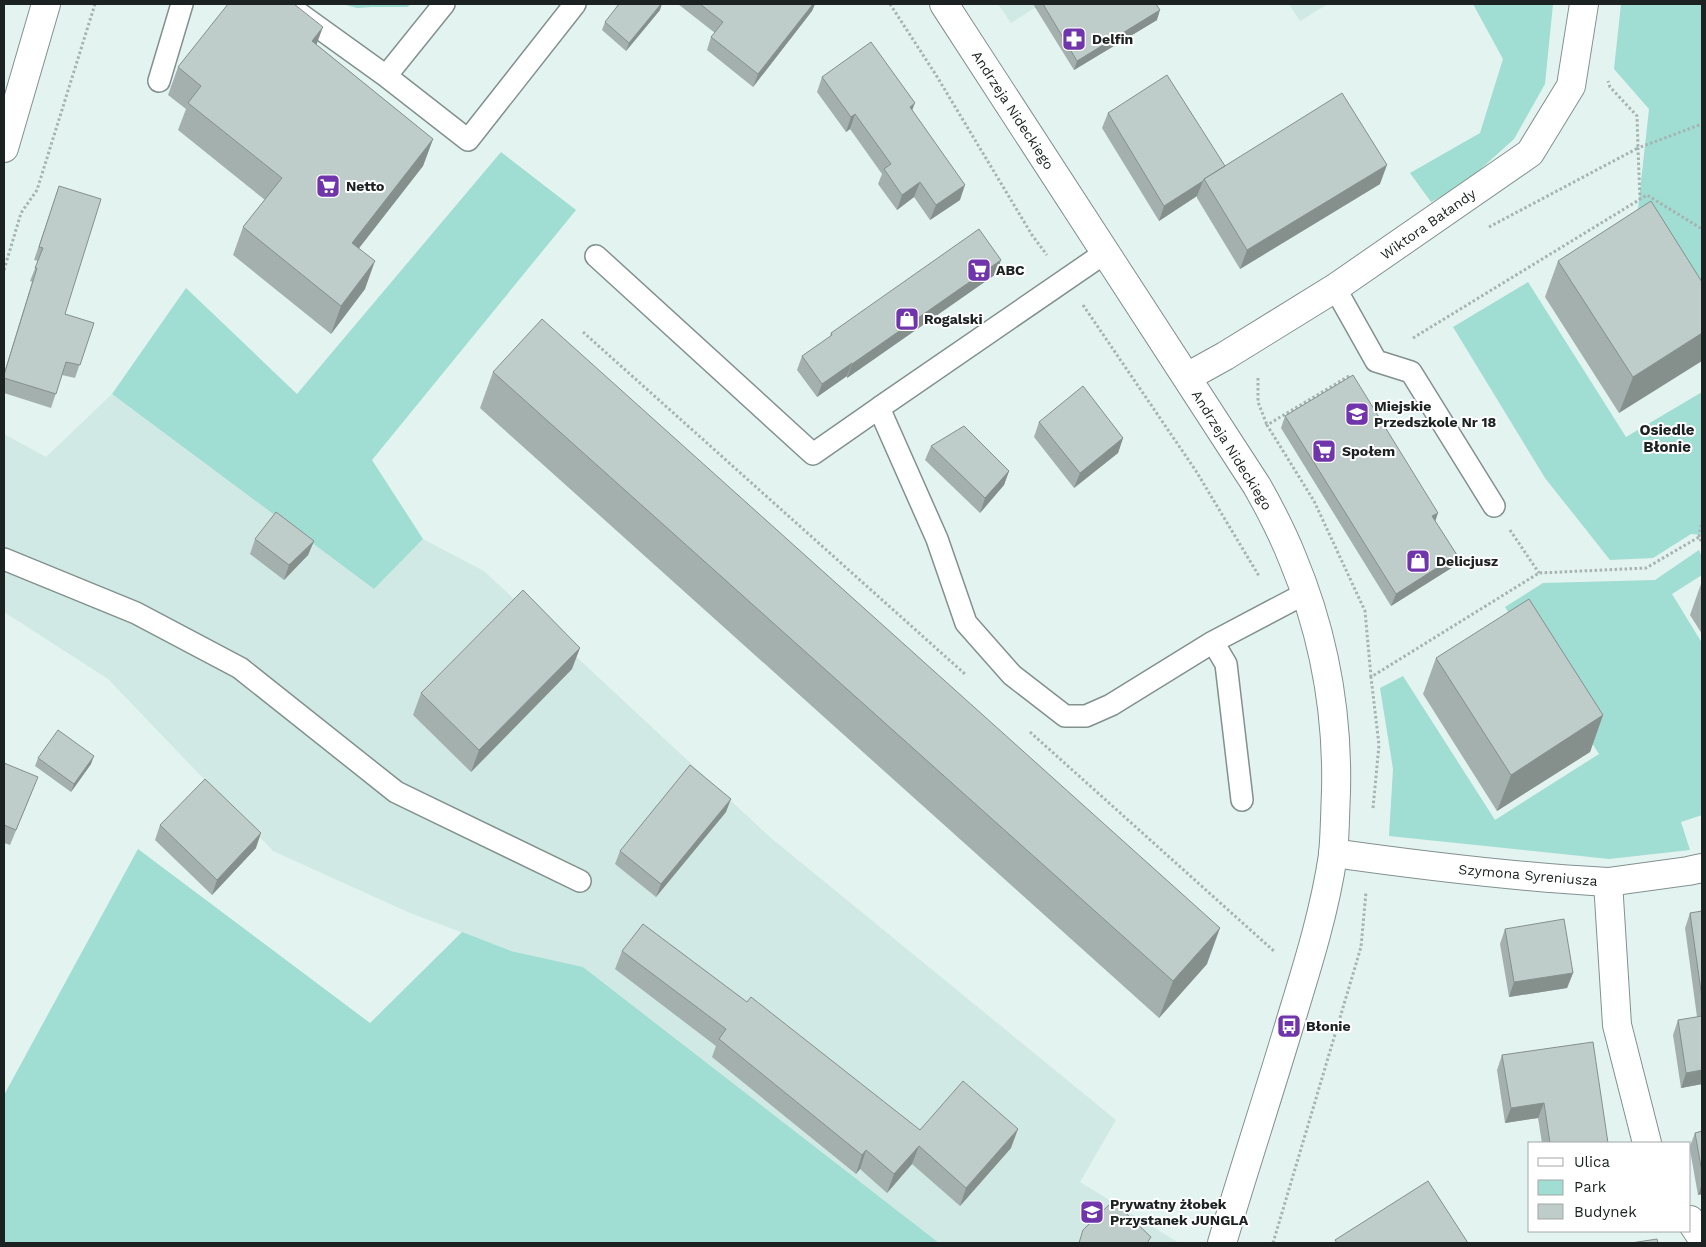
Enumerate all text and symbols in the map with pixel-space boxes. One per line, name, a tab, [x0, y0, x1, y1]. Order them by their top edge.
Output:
pharmacy icon: Delfin	[1061, 26, 1087, 52]
place label: Delfin	[1092, 31, 1133, 47]
street label: Andrzeja Nideckiego	[969, 48, 1057, 172]
supermarket icon: Netto	[315, 173, 341, 199]
place label: Netto	[346, 178, 384, 194]
street label: Wiktora Bałandy	[1377, 185, 1479, 263]
supermarket icon: ABC	[966, 257, 992, 283]
place label: ABC	[996, 262, 1025, 278]
shop icon: Rogalski	[894, 306, 920, 332]
place label: Rogalski	[924, 311, 983, 327]
street label: Andrzeja Nideckiego	[1189, 387, 1275, 513]
place label: Miejskie Przedszkole Nr 18	[1374, 398, 1497, 430]
school or university icon: Miejskie Przedszkole Nr 18	[1344, 401, 1370, 427]
district label: Osiedle Błonie	[1639, 421, 1695, 456]
supermarket icon: Społem	[1311, 438, 1337, 464]
place label: Społem	[1342, 443, 1395, 459]
shop icon: Delicjusz	[1405, 548, 1431, 574]
place label: Delicjusz	[1436, 553, 1498, 569]
street label: Szymona Syreniusza	[1458, 861, 1598, 889]
bus stop icon: Błonie	[1276, 1013, 1302, 1039]
place label: Błonie	[1306, 1018, 1351, 1034]
legend	[1528, 1142, 1691, 1232]
text: Ulica	[1574, 1153, 1611, 1171]
text: Park	[1574, 1178, 1607, 1196]
place label: Prywatny żłobek Przystanek JUNGLA	[1110, 1196, 1249, 1228]
school or university icon: Prywatny żłobek Przystanek JUNGLA	[1079, 1199, 1105, 1225]
text: Budynek	[1574, 1203, 1637, 1221]

